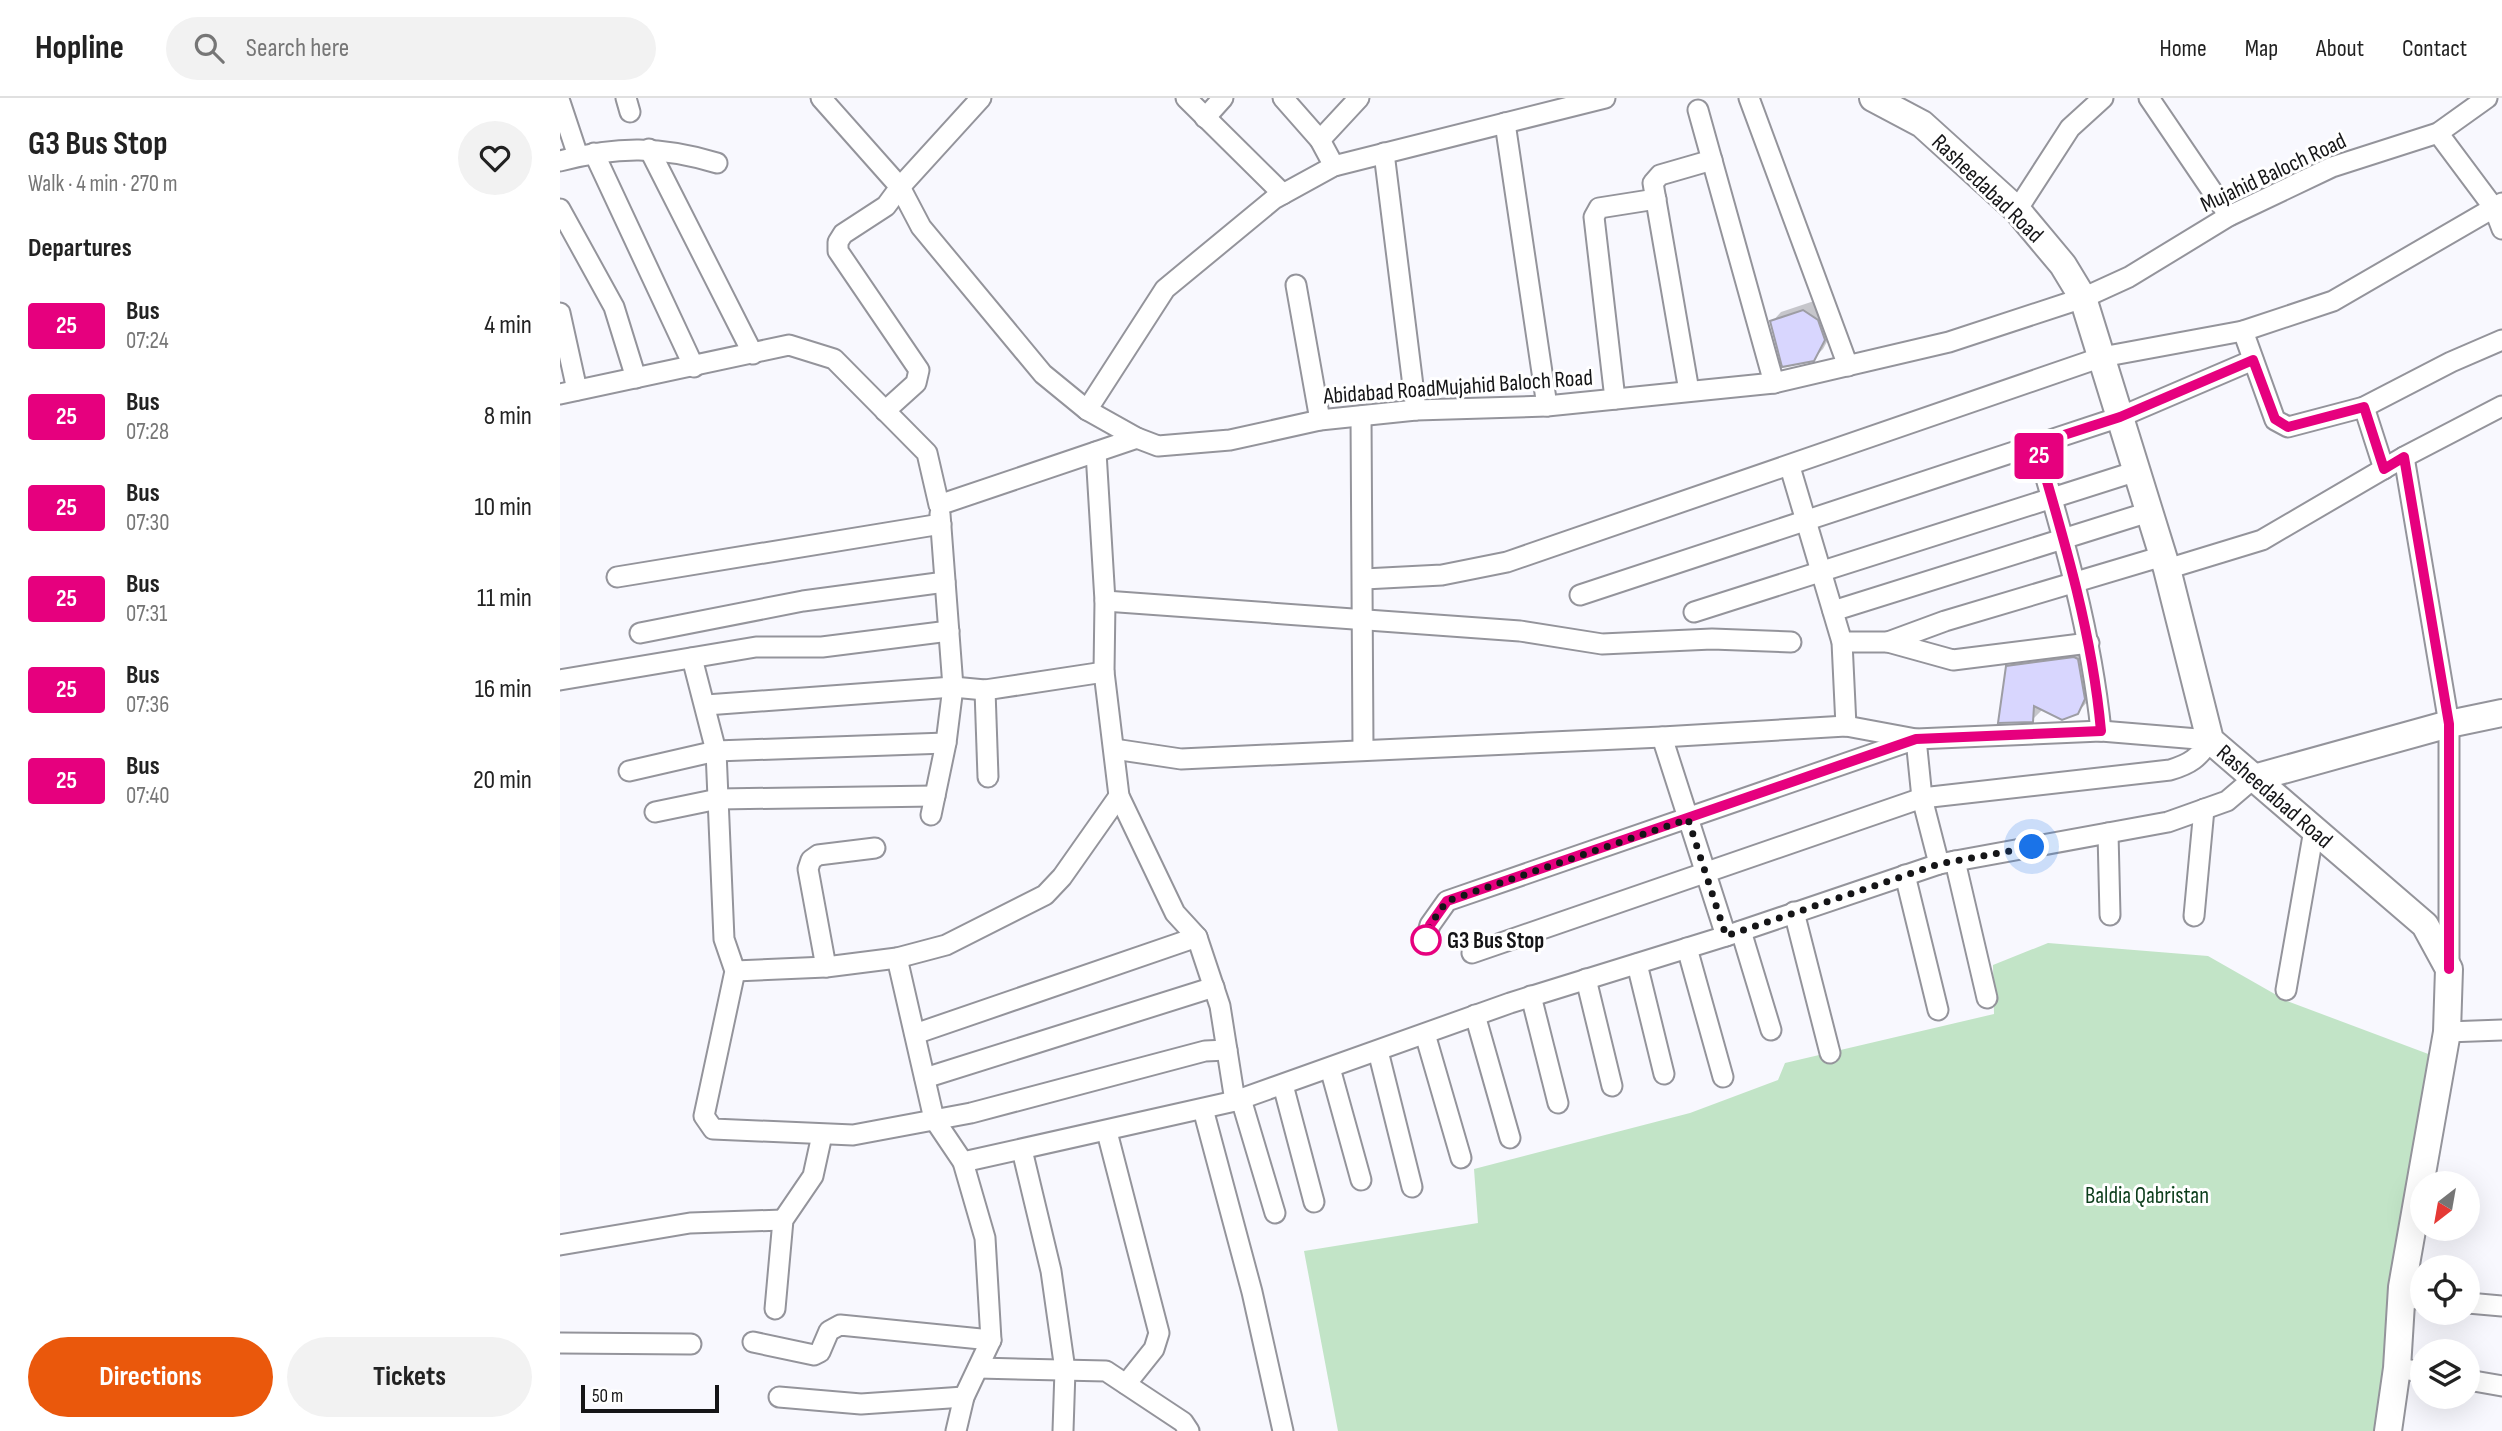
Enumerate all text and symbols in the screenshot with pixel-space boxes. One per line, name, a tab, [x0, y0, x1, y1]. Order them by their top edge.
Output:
search box	[166, 17, 656, 80]
text: Hopline	[35, 28, 124, 68]
icon: search	[190, 29, 228, 67]
text: Search here	[246, 33, 349, 64]
text: Home	[2159, 34, 2207, 63]
text: Map	[2245, 34, 2278, 63]
text: About	[2316, 34, 2364, 63]
text: Contact	[2402, 34, 2467, 63]
button: heart	[458, 121, 532, 195]
text: G3 Bus Stop	[28, 124, 167, 164]
street label: Mujahid Baloch Road	[2196, 127, 2351, 219]
street label: Rasheedabad Road	[1926, 129, 2049, 249]
text: Walk · 4 min · 270 m	[28, 170, 178, 198]
text: Departures	[28, 233, 132, 264]
text: Bus	[126, 296, 160, 327]
text: 4 min	[484, 310, 532, 341]
text: 25	[56, 311, 77, 340]
text: 07:24	[126, 327, 169, 355]
street label: Abidabad RoadMujahid Baloch Road	[1321, 364, 1594, 410]
text: Bus	[126, 387, 160, 418]
text: 8 min	[484, 401, 532, 432]
text: 25	[56, 402, 77, 431]
text: 07:28	[126, 418, 169, 446]
line badge: 25	[2008, 433, 2070, 479]
text: 25	[2028, 441, 2050, 470]
text: Bus	[126, 478, 160, 509]
text: 10 min	[475, 492, 532, 523]
text: 25	[56, 493, 77, 522]
text: 07:30	[126, 509, 170, 537]
text: Bus	[126, 569, 160, 600]
text: 11 min	[477, 583, 532, 614]
text: 25	[56, 584, 77, 613]
text: 07:31	[126, 600, 167, 628]
text: Bus	[126, 660, 160, 691]
text: 16 min	[475, 674, 532, 705]
text: 25	[56, 675, 77, 704]
text: 07:36	[126, 691, 169, 719]
street label: Rasheedabad Road	[2211, 739, 2338, 855]
text: Bus	[126, 751, 160, 782]
text: 20 min	[473, 765, 532, 796]
text: 25	[56, 766, 77, 795]
text: 07:40	[126, 782, 169, 810]
your location	[2014, 829, 2049, 864]
marker: G3 Bus Stop	[1411, 925, 1441, 955]
place label: G3 Bus Stop	[1447, 927, 1544, 955]
north arrow	[2410, 1171, 2480, 1241]
map controls	[2410, 1171, 2480, 1409]
park label: Baldia Qabristan	[2085, 1182, 2209, 1210]
button: locate	[2410, 1255, 2480, 1325]
button: Directions	[28, 1337, 273, 1417]
button: Tickets	[287, 1337, 532, 1417]
button: layers	[2410, 1339, 2480, 1409]
scale bar	[581, 1382, 719, 1414]
text: 50 m	[592, 1385, 623, 1408]

